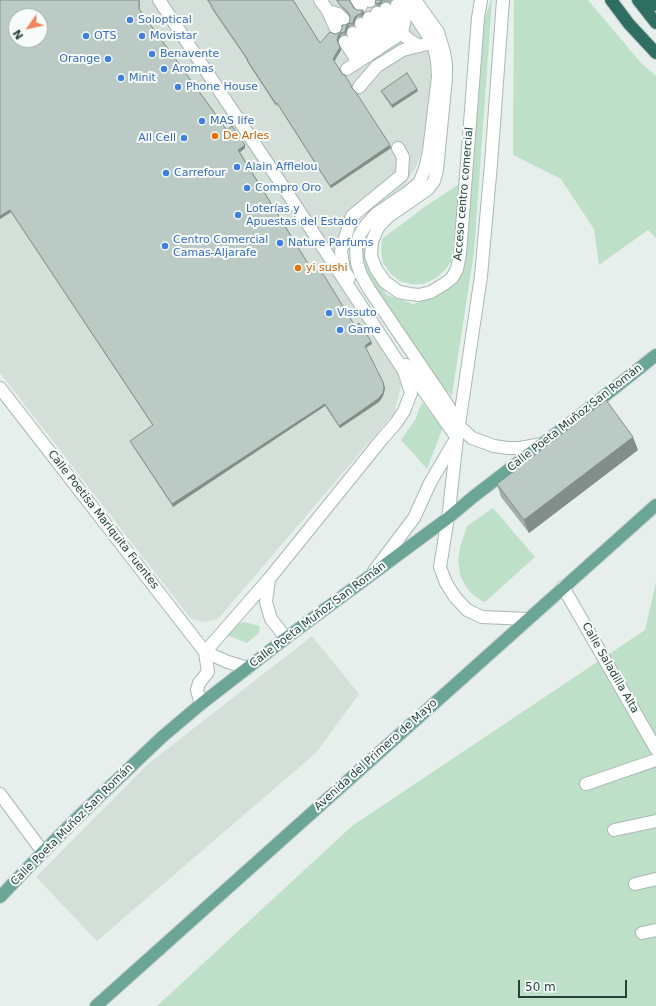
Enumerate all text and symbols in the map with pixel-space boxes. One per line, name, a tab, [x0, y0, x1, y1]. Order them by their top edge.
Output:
north arrow	[8, 8, 48, 48]
place label: Soloptical	[138, 13, 192, 27]
marker: Soloptical	[125, 15, 135, 25]
text: N	[10, 27, 26, 42]
place label: OTS	[94, 29, 116, 43]
place label: Movistar	[150, 29, 197, 43]
marker: OTS	[81, 31, 91, 41]
marker: Movistar	[137, 31, 147, 41]
place label: Benavente	[160, 47, 219, 61]
marker: Benavente	[147, 49, 157, 59]
place label: Orange	[59, 52, 100, 66]
marker: Orange	[103, 54, 113, 64]
place label: Aromas	[172, 62, 214, 76]
marker: Aromas	[159, 64, 169, 74]
place label: Minit	[129, 71, 156, 85]
marker: Minit	[116, 73, 126, 83]
place label: Phone House	[186, 80, 258, 94]
marker: Phone House	[173, 82, 183, 92]
place label: MAS life	[210, 114, 254, 128]
marker: MAS life	[197, 116, 207, 126]
street label: Acceso centro comercial	[452, 127, 476, 261]
place label: De Arles	[223, 129, 269, 143]
place label: All Cell	[138, 131, 176, 145]
marker: De Arles	[210, 131, 220, 141]
marker: All Cell	[179, 133, 189, 143]
place label: Alain Afflelou	[245, 160, 318, 174]
marker: Alain Afflelou	[232, 162, 242, 172]
place label: Carrefour	[174, 166, 226, 180]
marker: Carrefour	[161, 168, 171, 178]
place label: Compro Oro	[255, 181, 321, 195]
marker: Compro Oro	[242, 183, 252, 193]
place label: Loterías y Apuestas del Estado	[246, 202, 358, 228]
marker: Loterías y Apuestas del Estado	[233, 210, 243, 220]
place label: Centro Comercial Camas-Aljarafe	[173, 233, 268, 259]
place label: Nature Parfums	[288, 236, 373, 250]
marker: Nature Parfums	[275, 238, 285, 248]
marker: Centro Comercial Camas-Aljarafe	[160, 241, 170, 251]
place label: yi sushi	[306, 261, 348, 275]
marker: yi sushi	[293, 263, 303, 273]
place label: Vissuto	[337, 306, 377, 320]
marker: Vissuto	[324, 308, 334, 318]
place label: Game	[348, 323, 381, 337]
marker: Game	[335, 325, 345, 335]
street label: Calle Poeta Muñoz San Román	[505, 361, 645, 475]
street label: Calle Poetisa Mariquita Fuentes	[45, 448, 161, 592]
street label: Calle Poeta Muñoz San Román	[247, 559, 389, 671]
street label: Calle Saladilla Alta	[579, 620, 641, 716]
street label: Avenida del Primero de Mayo	[312, 696, 440, 814]
street label: Calle Poeta Muñoz San Román	[8, 761, 136, 889]
scale bar	[520, 972, 629, 998]
text: 50 m	[525, 980, 556, 994]

